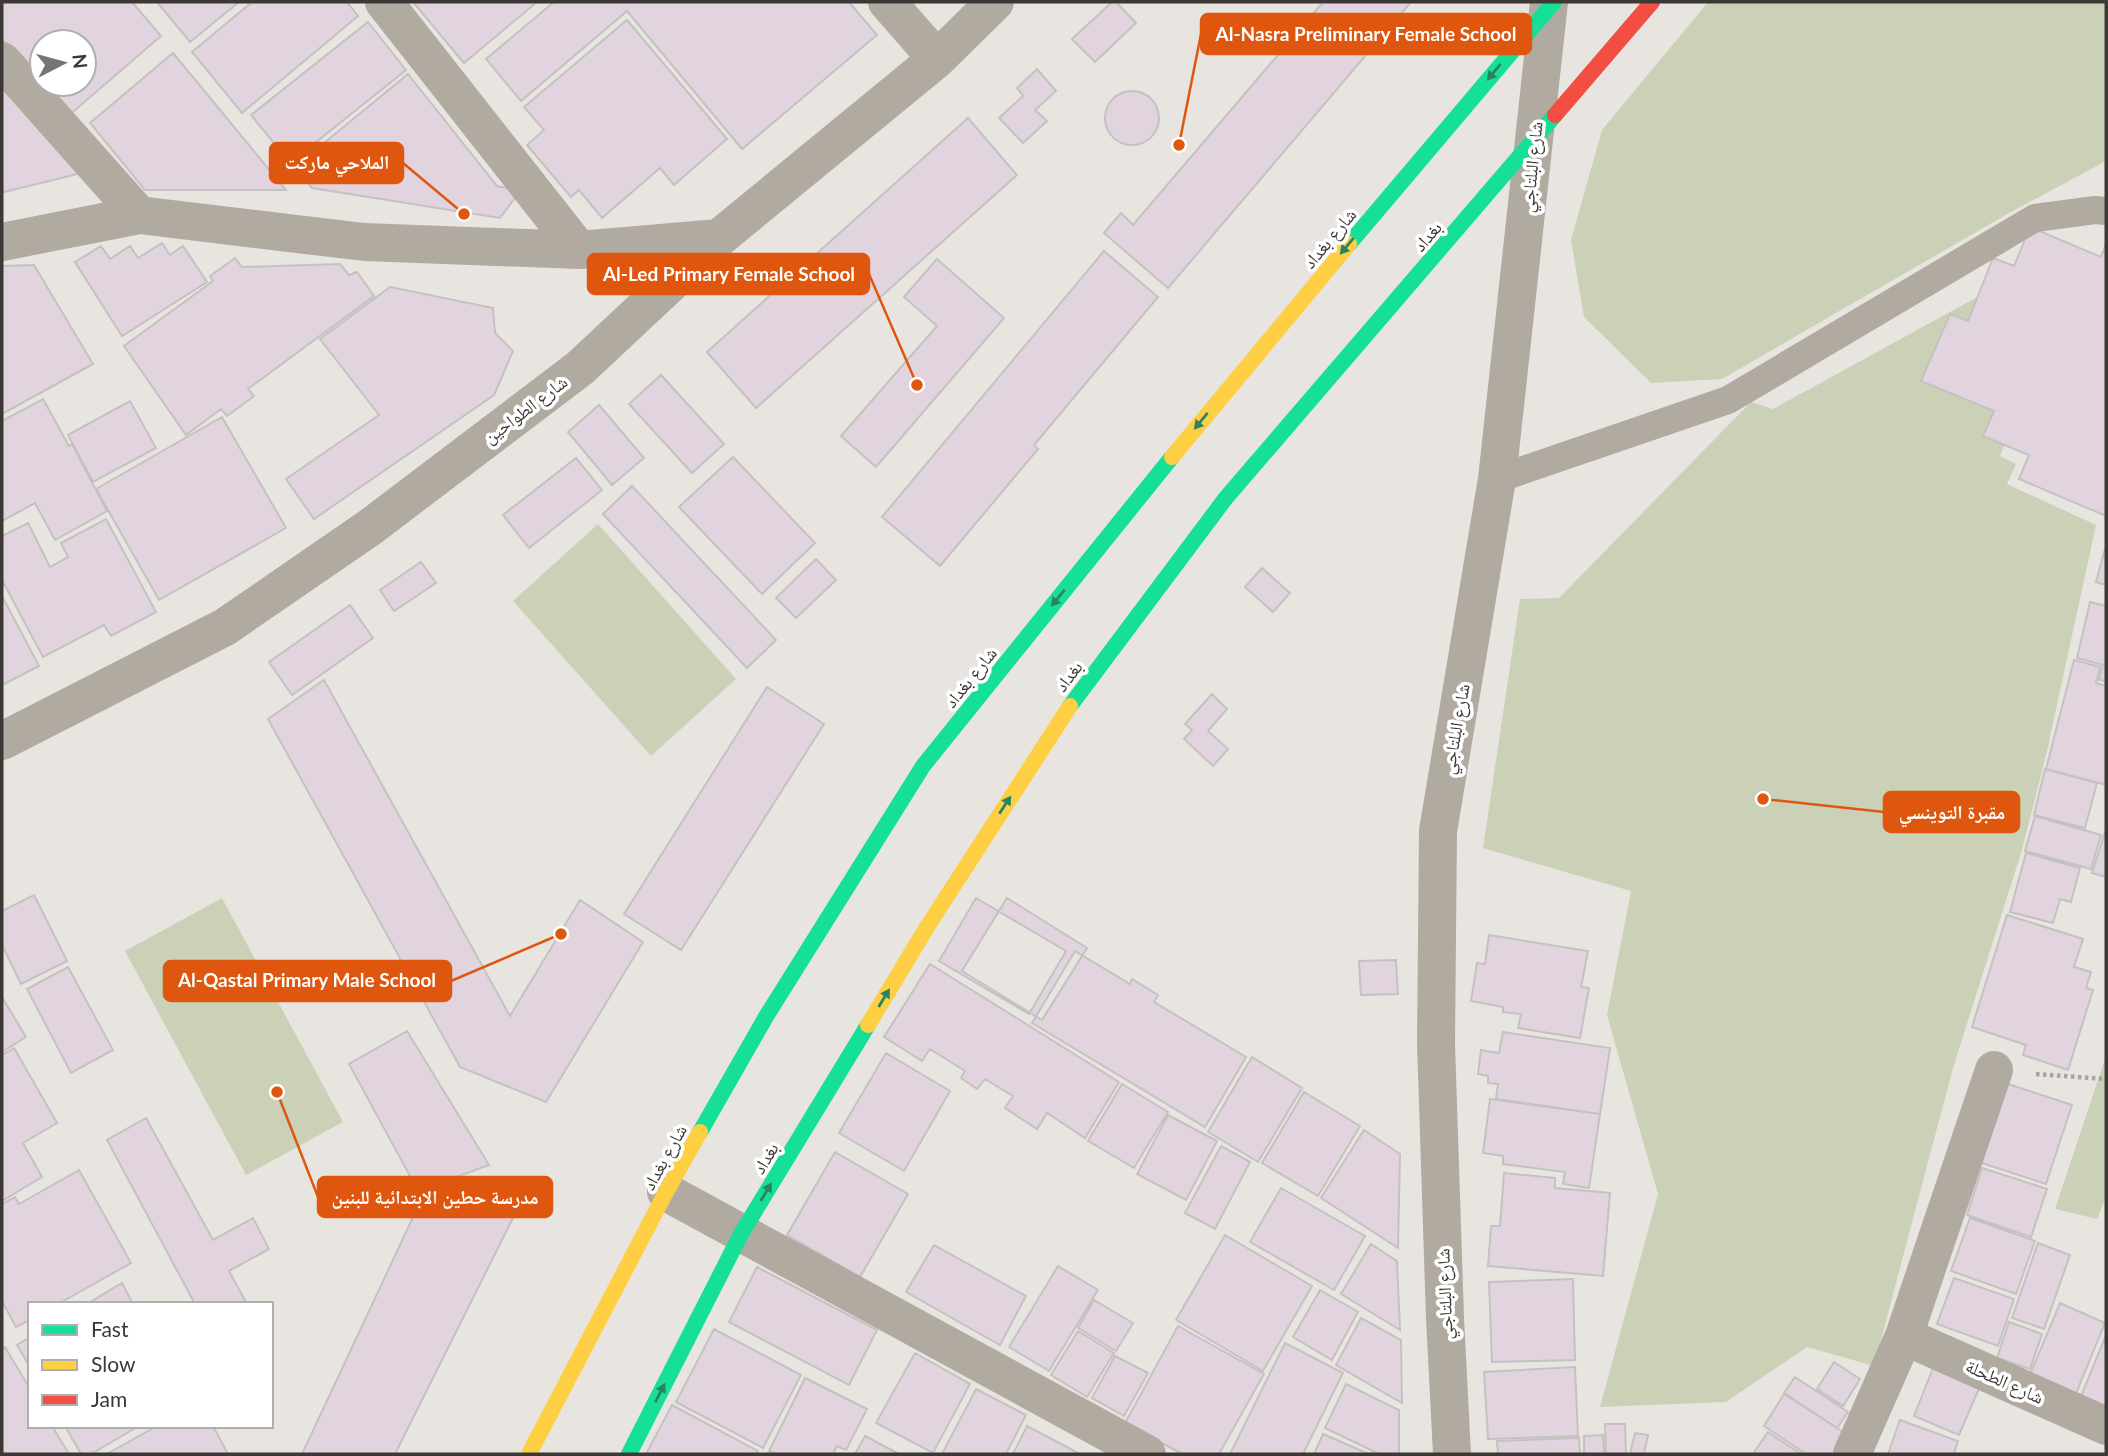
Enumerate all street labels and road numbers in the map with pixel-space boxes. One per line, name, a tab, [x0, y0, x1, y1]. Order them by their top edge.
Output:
street label: شارع البلتاجي	[1515, 120, 1551, 214]
street label: شارع بغداد	[1298, 204, 1361, 273]
street label: بغداد	[1408, 216, 1446, 256]
street label: شارع الطواحين	[479, 370, 572, 449]
street label: شارع بغداد	[939, 642, 1002, 712]
street label: بغداد	[1049, 656, 1087, 696]
street label: شارع البلتاجي	[1436, 682, 1478, 777]
street label: شارع بغداد	[637, 1120, 692, 1194]
street label: بغداد	[747, 1138, 783, 1178]
street label: شارع البلتاجي	[1431, 1248, 1461, 1340]
street label: شارع الطحلة	[1962, 1354, 2047, 1409]

